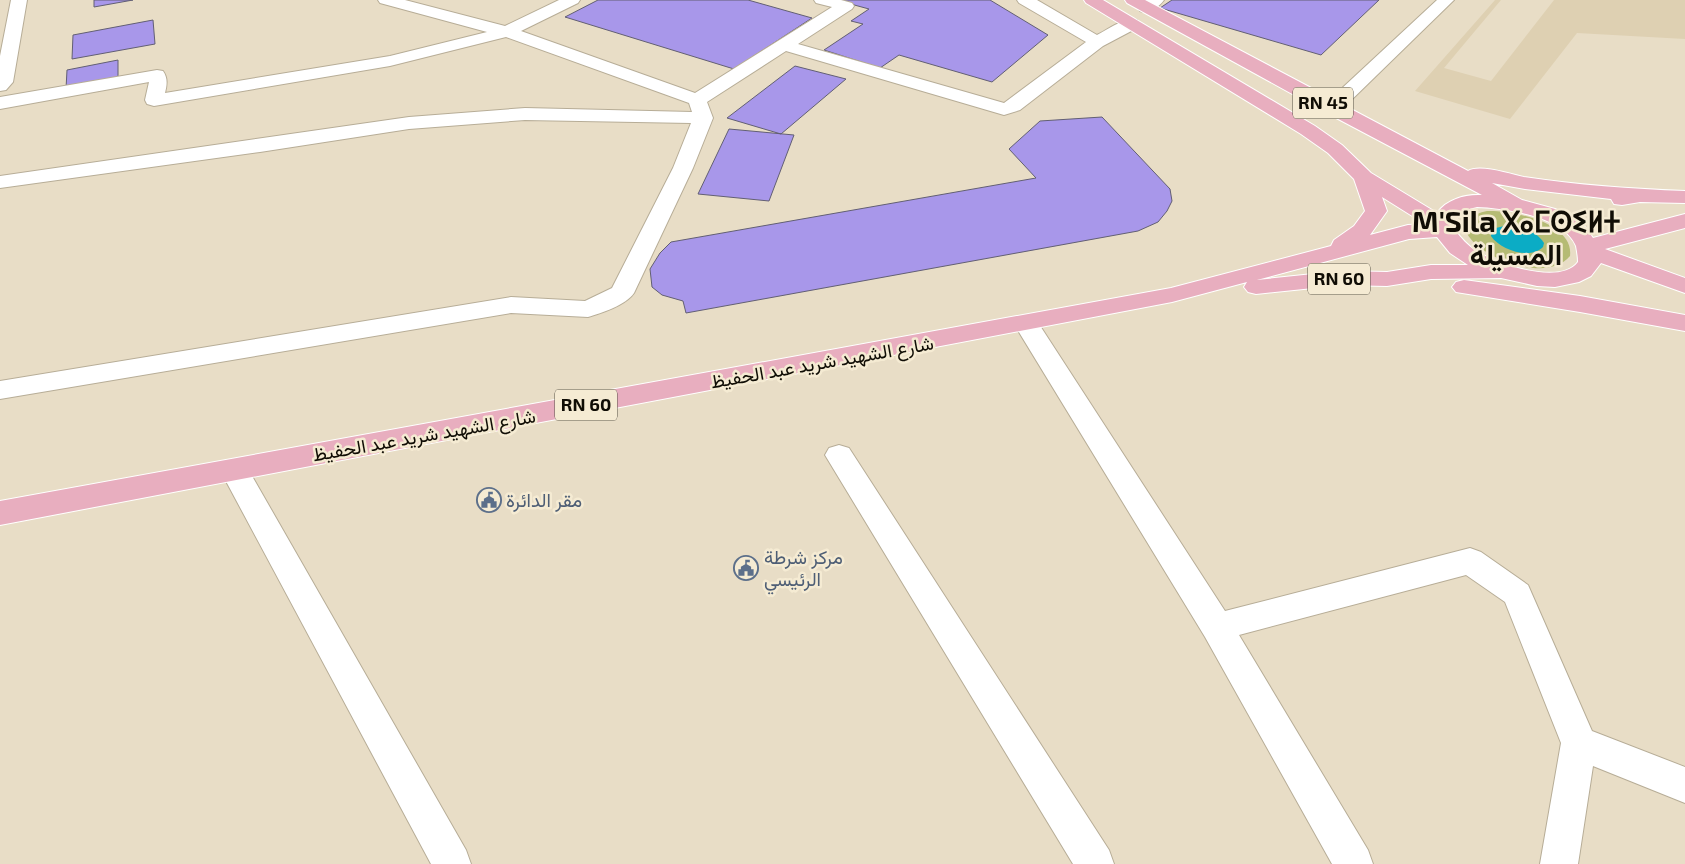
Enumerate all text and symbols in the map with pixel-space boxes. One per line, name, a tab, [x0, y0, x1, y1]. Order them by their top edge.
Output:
road number: RN 45	[1293, 88, 1353, 119]
district label: M'Sila ⵝⴰⵎⵙⵉⵍⵜ المسيلة	[1412, 203, 1620, 272]
road number: RN 60	[1308, 264, 1370, 294]
street label: شارع الشهيد شريد عبد الحفيظ	[709, 331, 936, 394]
road number: RN 60	[555, 390, 617, 420]
street label: شارع الشهيد شريد عبد الحفيظ	[311, 404, 538, 467]
public building icon: مقر الدائرة	[476, 487, 502, 513]
place label: مقر الدائرة	[506, 488, 582, 512]
place label: مركز شرطة الرئيسي	[764, 545, 843, 595]
public building icon: مركز شرطة الرئيسي	[733, 555, 759, 581]

